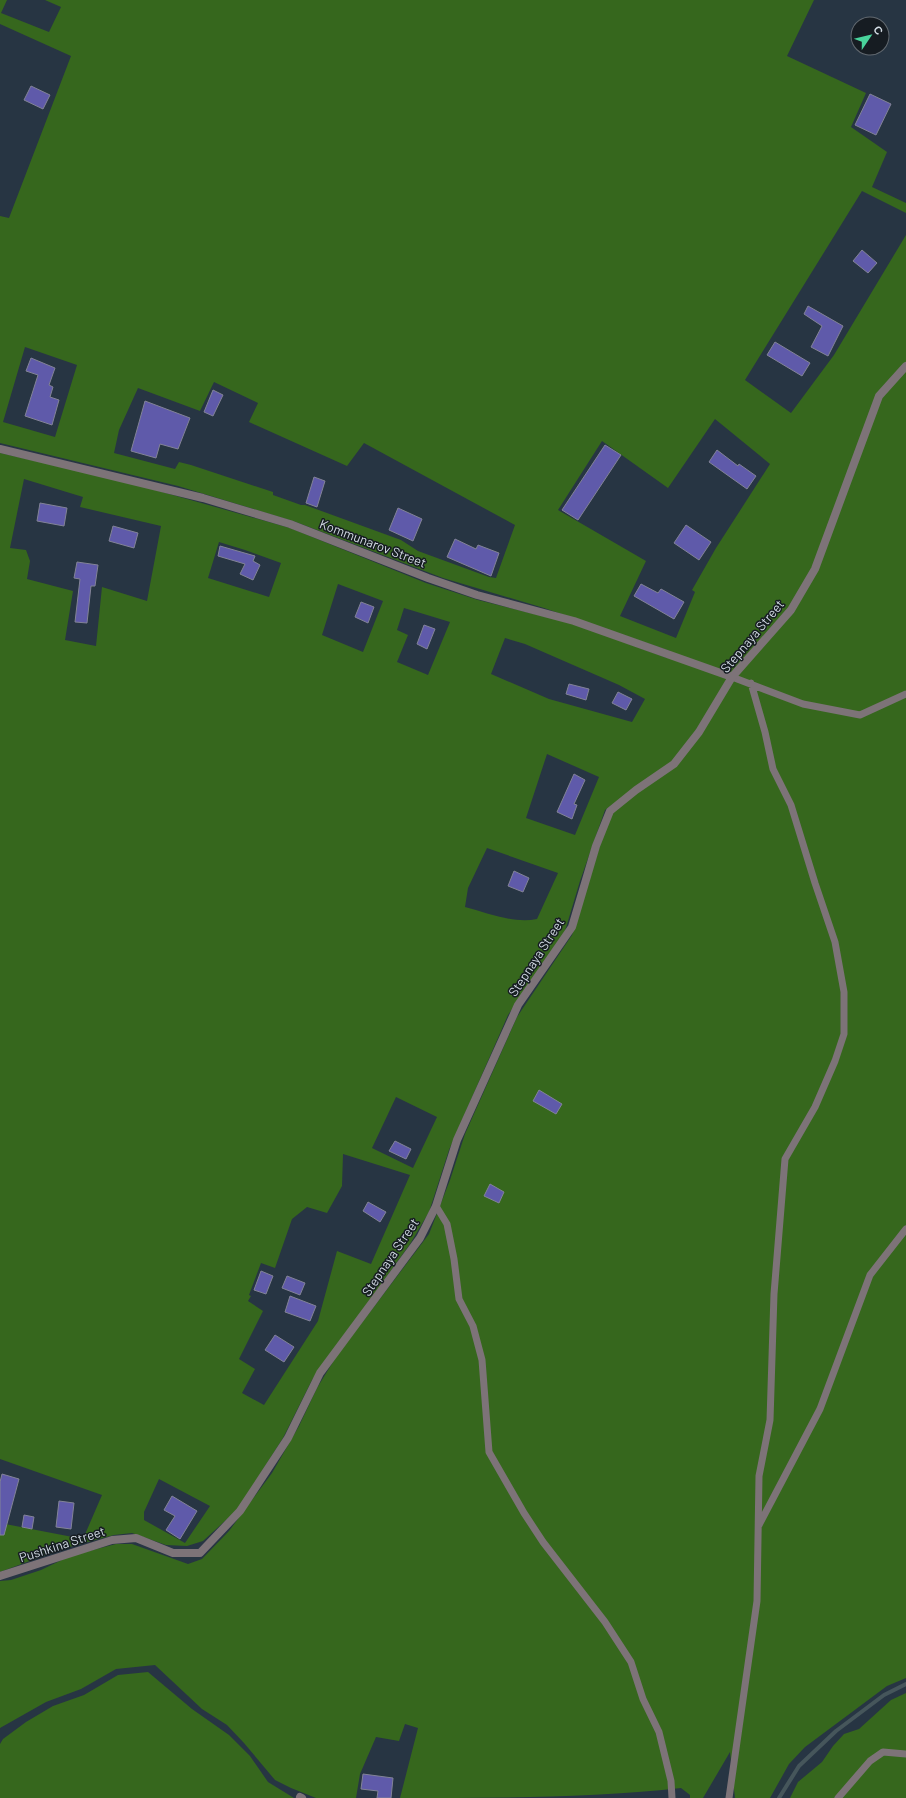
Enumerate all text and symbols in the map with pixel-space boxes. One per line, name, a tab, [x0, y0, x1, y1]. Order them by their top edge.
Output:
north arrow	[850, 16, 890, 56]
text: С	[871, 23, 886, 37]
street label: Kommunarov Street	[318, 515, 428, 571]
street label: Stepnaya Street	[717, 596, 787, 676]
street label: Stepnaya Street	[505, 915, 567, 999]
street label: Stepnaya Street	[358, 1215, 422, 1299]
street label: Pushkina Street	[17, 1523, 107, 1565]

